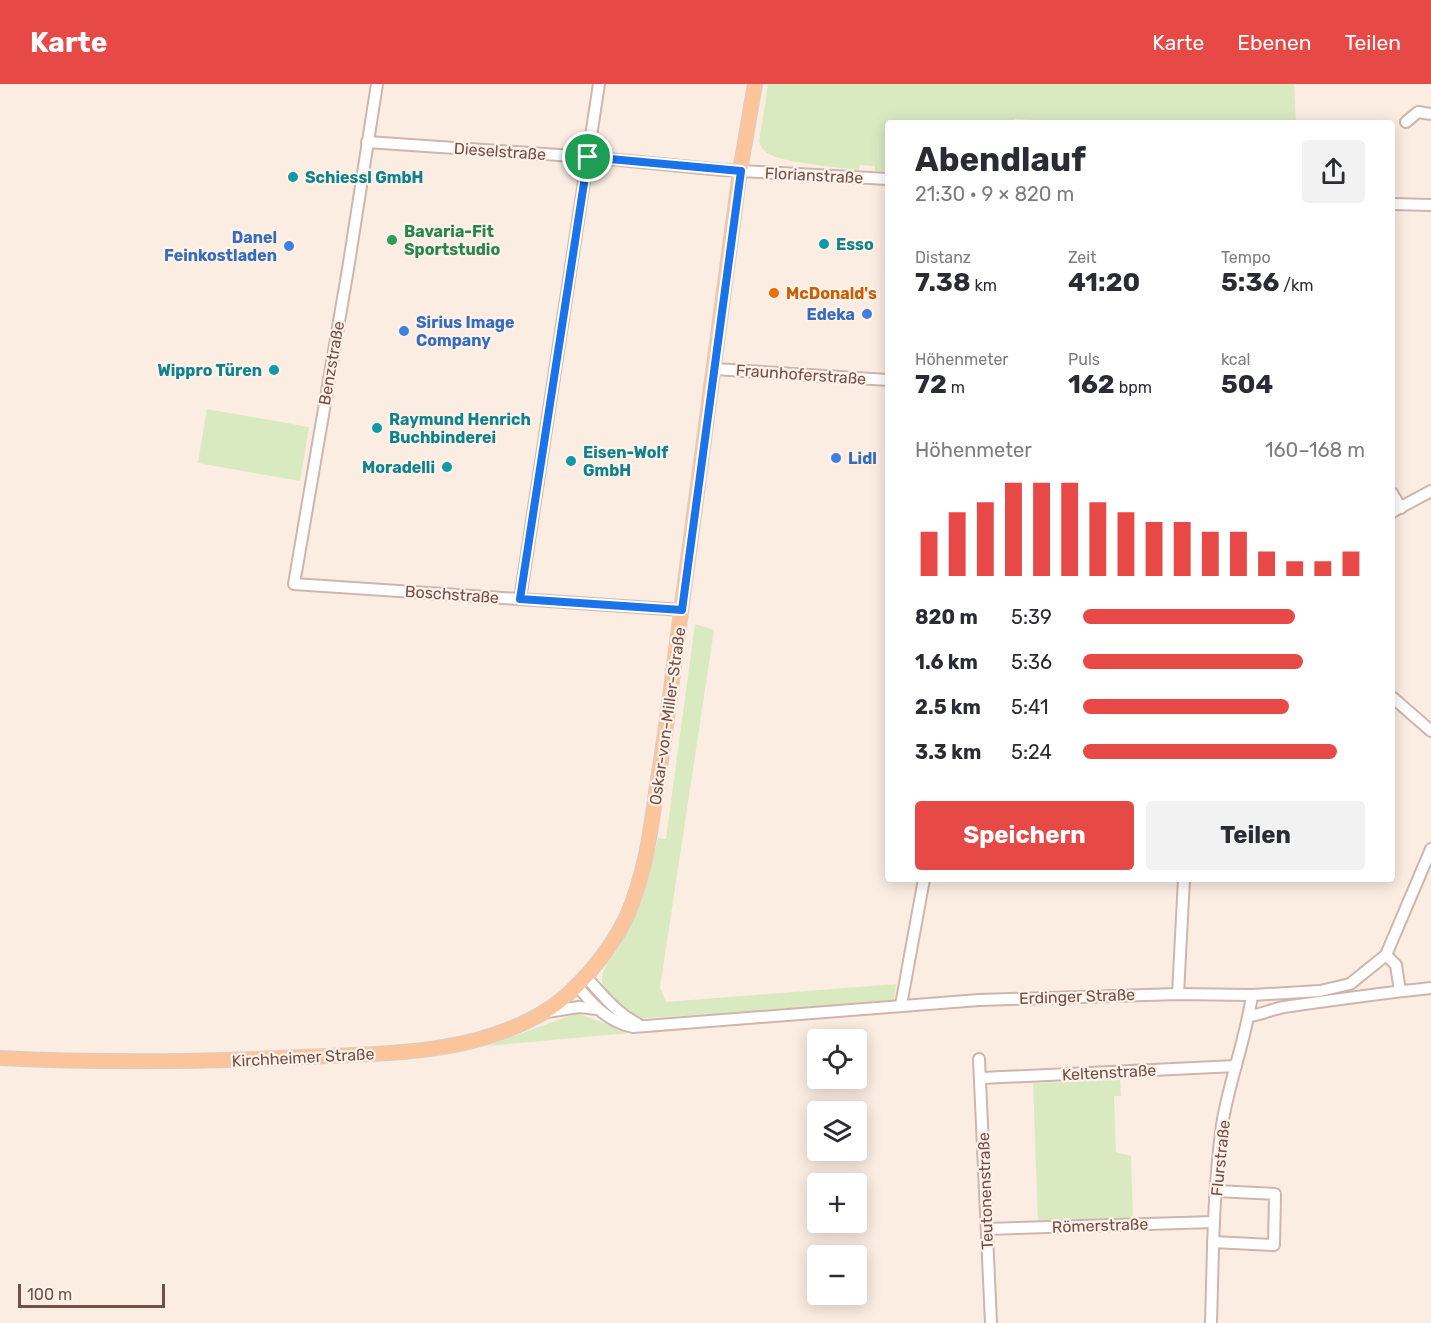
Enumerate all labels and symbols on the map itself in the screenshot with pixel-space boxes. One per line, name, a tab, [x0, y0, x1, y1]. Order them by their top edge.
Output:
pin	[562, 131, 613, 182]
street label: Dieselstraße	[453, 139, 547, 164]
street label: Florianstraße	[764, 163, 864, 188]
place label: Schiessl GmbH	[305, 168, 423, 187]
marker: Schiessl GmbH	[286, 170, 300, 184]
place label: Bavaria-Fit Sportstudio	[404, 222, 500, 259]
place label: Danel Feinkostladen	[164, 228, 277, 265]
marker: Bavaria-Fit Sportstudio	[385, 233, 399, 247]
place label: Esso	[836, 235, 874, 254]
marker: Esso	[817, 237, 831, 251]
marker: Danel Feinkostladen	[282, 239, 296, 253]
place label: McDonald's	[786, 284, 877, 303]
marker: McDonald's	[767, 286, 781, 300]
place label: Edeka	[807, 305, 855, 324]
marker: Edeka	[860, 307, 874, 321]
place label: Sirius Image Company	[416, 313, 514, 350]
street label: Benzstraße	[315, 320, 348, 407]
marker: Sirius Image Company	[397, 324, 411, 338]
street label: Fraunhoferstraße	[735, 360, 867, 389]
place label: Wippro Türen	[157, 361, 262, 380]
marker: Wippro Türen	[267, 363, 281, 377]
place label: Raymund Henrich Buchbinderei	[389, 410, 531, 447]
marker: Raymund Henrich Buchbinderei	[370, 421, 384, 435]
place label: Eisen-Wolf GmbH	[583, 443, 669, 480]
place label: Lidl	[848, 449, 877, 468]
marker: Lidl	[829, 451, 843, 465]
marker: Eisen-Wolf GmbH	[564, 454, 578, 468]
place label: Moradelli	[362, 458, 435, 477]
marker: Moradelli	[440, 460, 454, 474]
street label: Boschstraße	[404, 582, 500, 607]
street label: Oskar-von-Miller-Straße	[646, 626, 689, 806]
street label: Erdinger Straße	[1019, 985, 1135, 1008]
street label: Kirchheimer Straße	[231, 1044, 375, 1071]
street label: Keltenstraße	[1061, 1061, 1157, 1084]
street label: Flurstraße	[1207, 1119, 1234, 1197]
street label: Teutonenstraße	[974, 1132, 997, 1250]
street label: Römerstraße	[1052, 1214, 1149, 1237]
scale bar	[18, 1281, 165, 1308]

